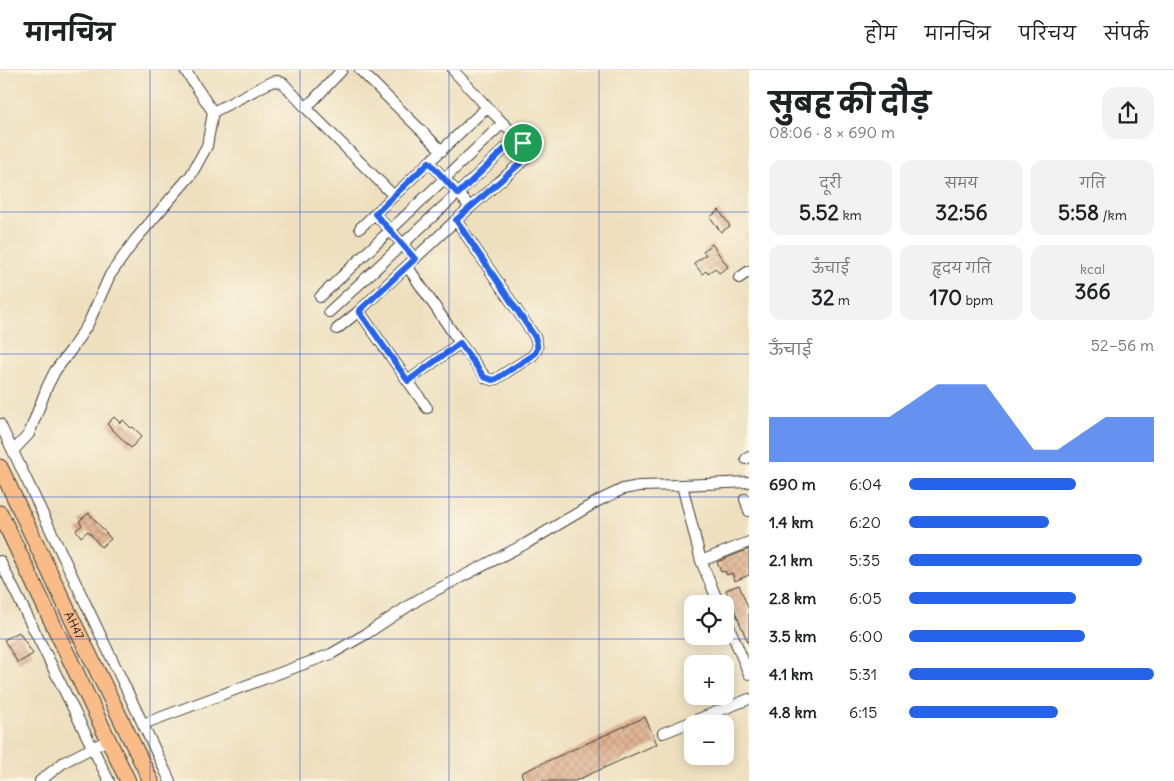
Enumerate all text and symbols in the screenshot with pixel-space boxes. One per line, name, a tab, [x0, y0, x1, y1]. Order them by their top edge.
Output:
text: मानचित्र	[25, 17, 114, 47]
text: होम	[865, 22, 897, 45]
text: मानचित्र	[925, 22, 991, 45]
text: परिचय	[1019, 22, 1076, 45]
text: संपर्क	[1104, 22, 1149, 45]
text: सुबह की दौड़	[769, 85, 931, 121]
button: share	[1102, 87, 1154, 139]
pin	[502, 122, 544, 164]
text: 08:06 · 8 × 690 m	[769, 122, 895, 142]
icon: arrive	[509, 129, 537, 157]
text: दूरी	[819, 174, 842, 192]
text: समय	[945, 174, 978, 192]
text: गति	[1080, 174, 1105, 192]
text: 5.52	[799, 199, 839, 226]
text: 32:56	[935, 199, 988, 226]
text: 5:58	[1058, 199, 1099, 226]
text: km	[839, 206, 862, 224]
text: /km	[1099, 206, 1127, 224]
text: ऊँचाई	[812, 259, 849, 277]
text: हृदय गति	[932, 259, 991, 277]
text: kcal	[1080, 260, 1105, 278]
text: 366	[1074, 278, 1111, 305]
text: 32	[811, 284, 834, 311]
text: 170	[930, 284, 962, 311]
text: m	[834, 291, 850, 309]
text: bpm	[962, 291, 993, 309]
text: 52–56 m	[1091, 335, 1154, 355]
text: ऊँचाई	[769, 339, 812, 359]
text: 690 m	[769, 474, 816, 494]
text: 6:04	[849, 474, 882, 494]
text: 1.4 km	[769, 512, 814, 532]
text: 6:20	[849, 512, 881, 532]
text: 2.1 km	[769, 550, 813, 570]
text: 5:35	[849, 550, 880, 570]
text: 2.8 km	[769, 588, 816, 608]
text: 6:05	[849, 588, 882, 608]
map controls	[684, 595, 734, 765]
button: locate	[684, 595, 734, 645]
street label: AH47	[62, 609, 88, 642]
text: 3.5 km	[769, 626, 817, 646]
text: 6:00	[849, 626, 883, 646]
button: +	[684, 655, 734, 705]
text: 4.1 km	[769, 664, 813, 684]
text: 5:31	[849, 664, 877, 684]
text: 4.8 km	[769, 702, 817, 722]
text: 6:15	[849, 702, 877, 722]
button: −	[684, 715, 734, 765]

